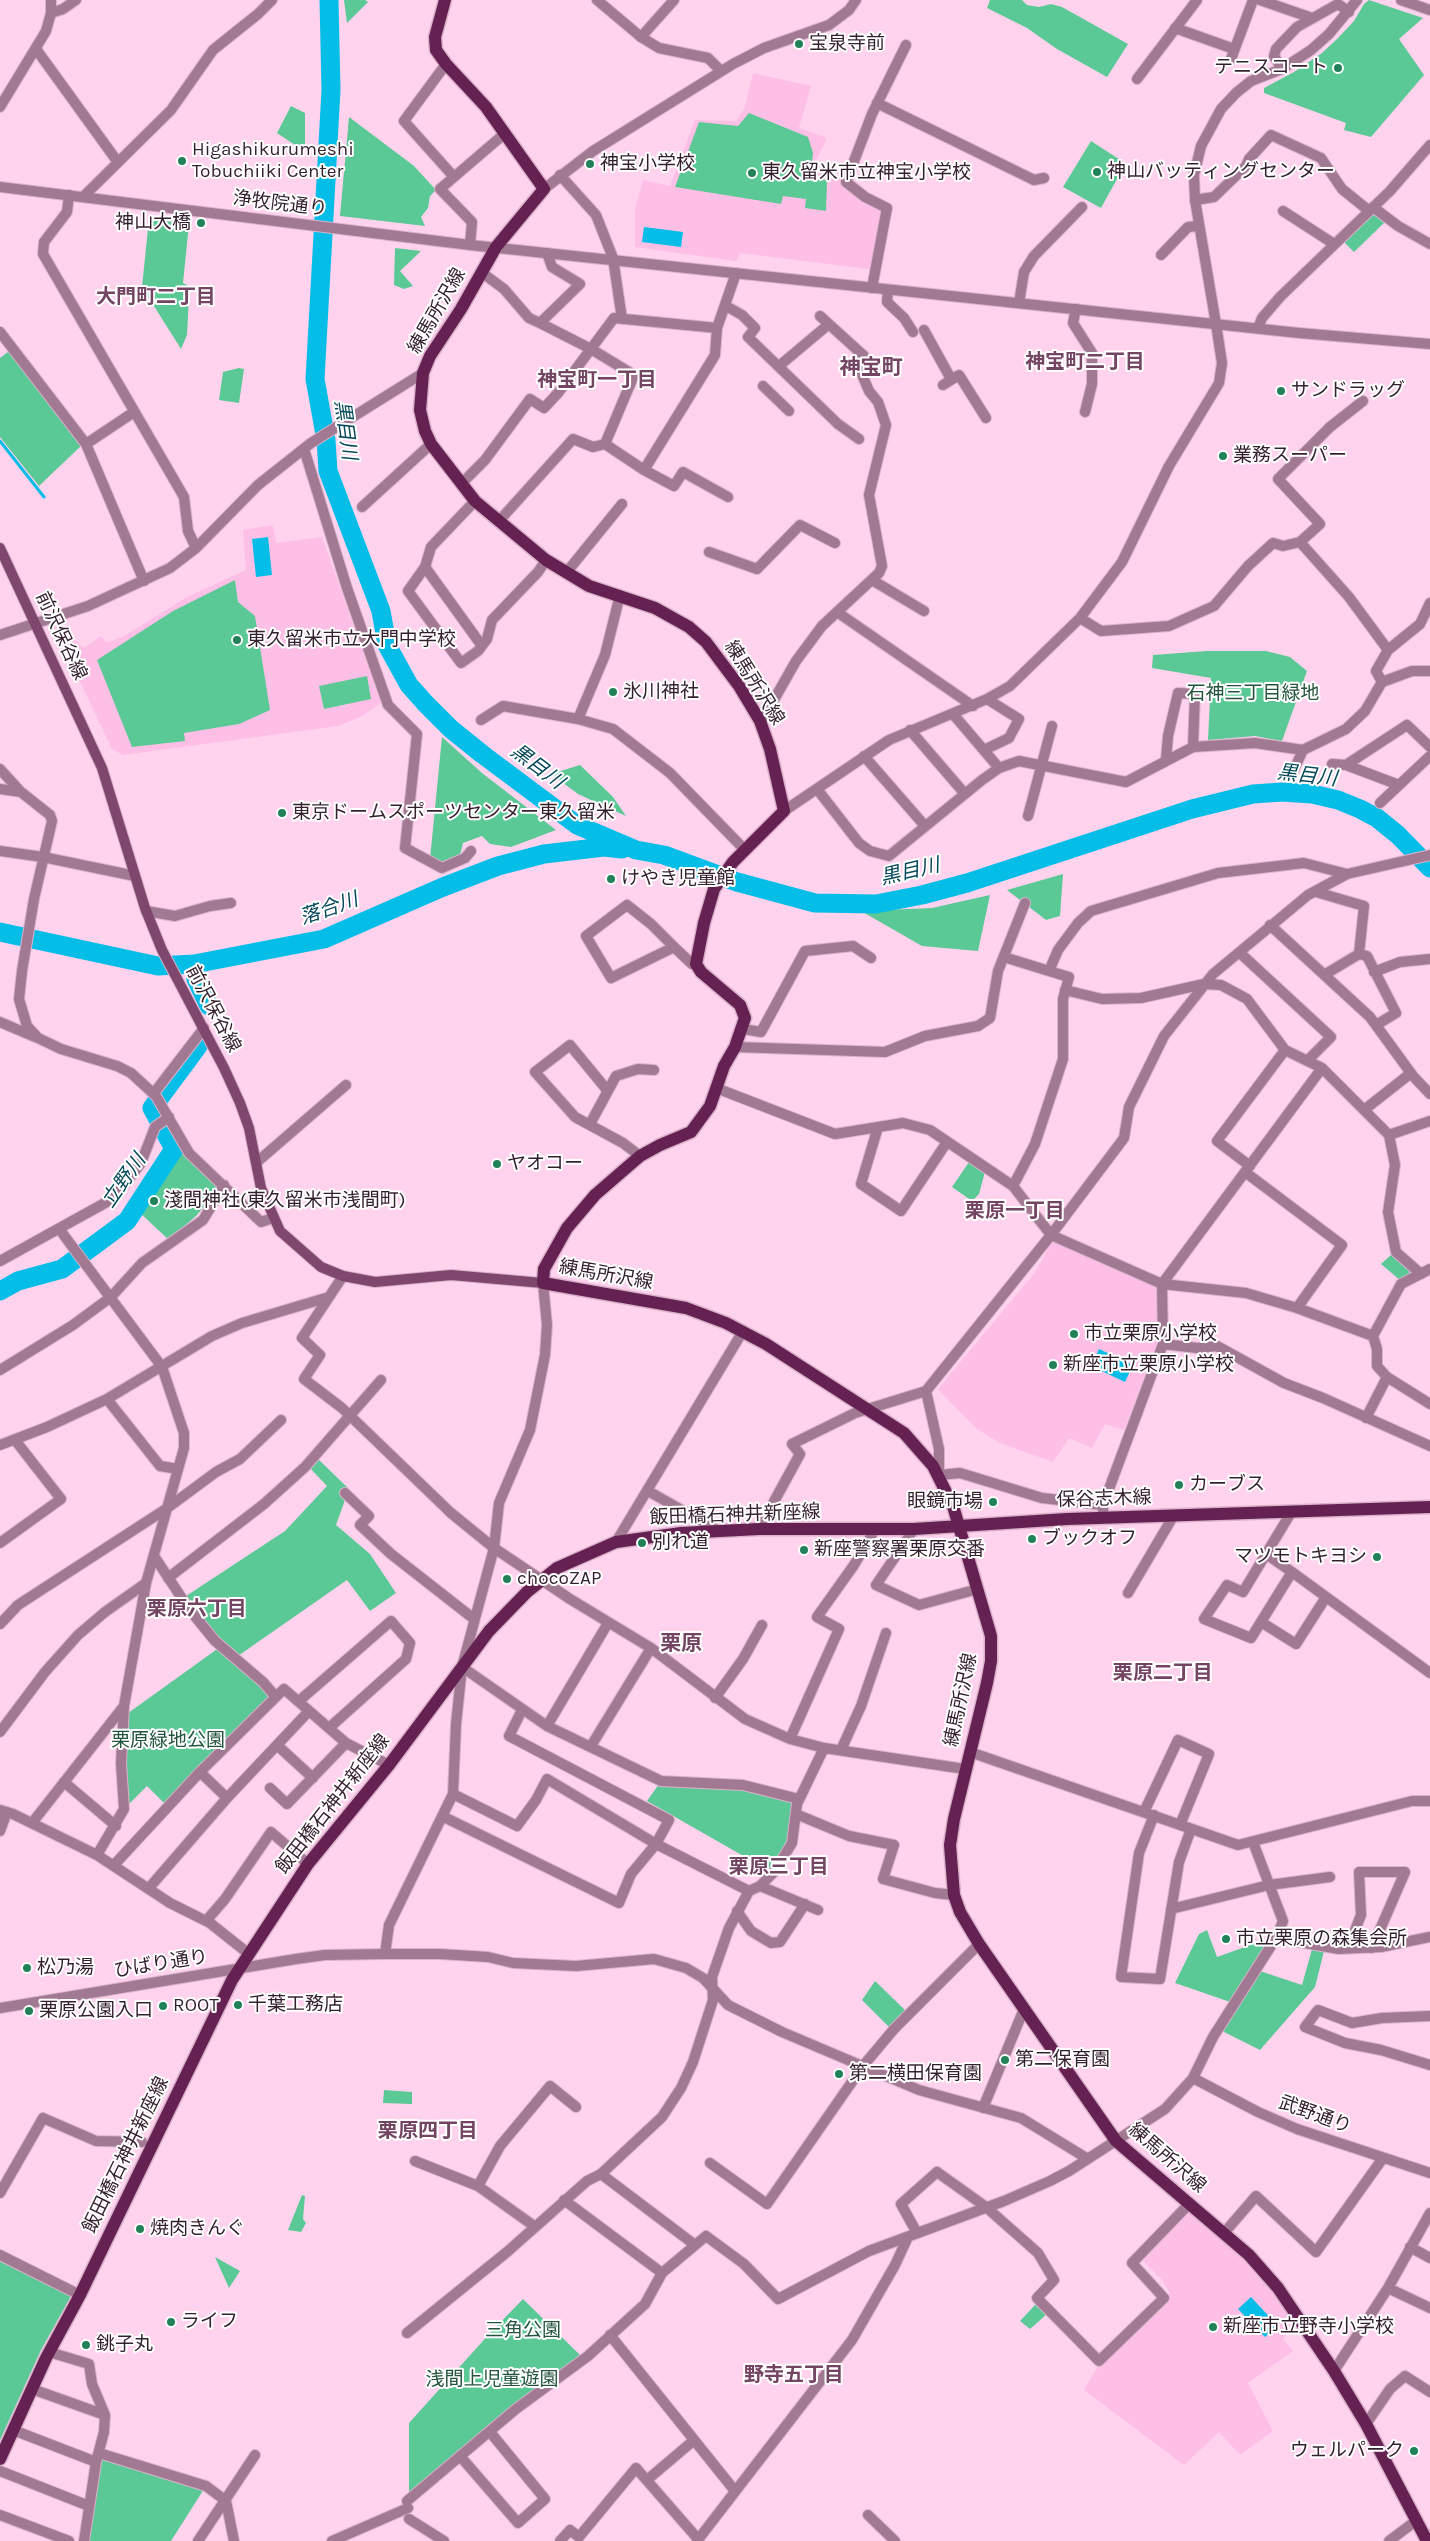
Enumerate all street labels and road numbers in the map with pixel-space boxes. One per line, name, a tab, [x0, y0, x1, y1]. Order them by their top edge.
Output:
street label: 浄牧院通り	[231, 187, 329, 221]
street label: 練馬所沢線	[403, 264, 471, 358]
street label: 前沢保谷線	[31, 588, 91, 684]
street label: 練馬所沢線	[719, 637, 789, 729]
street label: 前沢保谷線	[181, 962, 245, 1056]
street label: 練馬所沢線	[557, 1256, 655, 1294]
street label: 保谷志木線	[1056, 1486, 1152, 1512]
street label: 飯田橋石神井新座線	[649, 1501, 821, 1529]
street label: 練馬所沢線	[940, 1651, 982, 1749]
street label: 飯田橋石神井新座線	[271, 1730, 395, 1878]
street label: ひばり通り	[112, 1945, 210, 1983]
street label: 飯田橋石神井新座線	[78, 2073, 174, 2237]
street label: 武野通り	[1275, 2091, 1355, 2139]
street label: 練馬所沢線	[1124, 2118, 1210, 2198]

